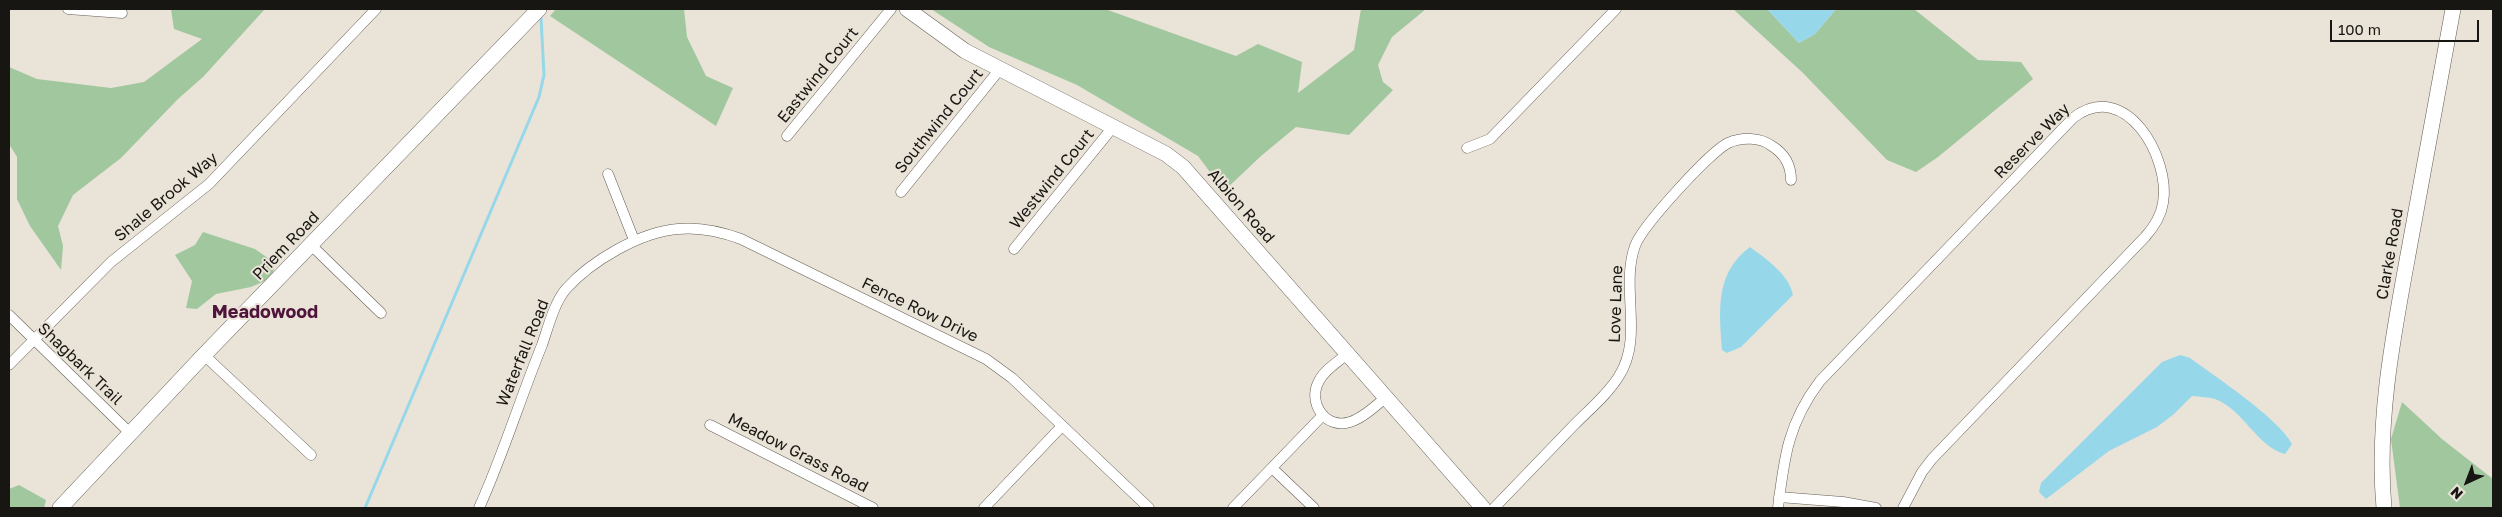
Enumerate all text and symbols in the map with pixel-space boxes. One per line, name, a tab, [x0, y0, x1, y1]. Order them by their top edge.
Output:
scale bar	[2332, 10, 2481, 42]
text: 100 m	[2338, 20, 2381, 38]
street label: Eastwind Court	[773, 23, 863, 127]
street label: Southwind Court	[891, 65, 987, 177]
street label: Reserve Way	[1990, 99, 2074, 183]
street label: Westwind Court	[1006, 125, 1098, 233]
street label: Shale Brook Way	[110, 148, 222, 246]
street label: Albion Road	[1203, 165, 1279, 247]
street label: Clarke Road	[2373, 207, 2407, 301]
street label: Priem Road	[249, 208, 323, 284]
street label: Love Lane	[1605, 265, 1627, 343]
street label: Fence Row Drive	[859, 273, 981, 347]
street label: Waterfall Road	[493, 297, 553, 409]
district label: Meadowood	[212, 301, 318, 323]
street label: Shagbark Trail	[34, 319, 126, 409]
street label: Meadow Grass Road	[725, 409, 871, 497]
north arrow	[2442, 457, 2492, 507]
text: N	[2447, 483, 2466, 503]

